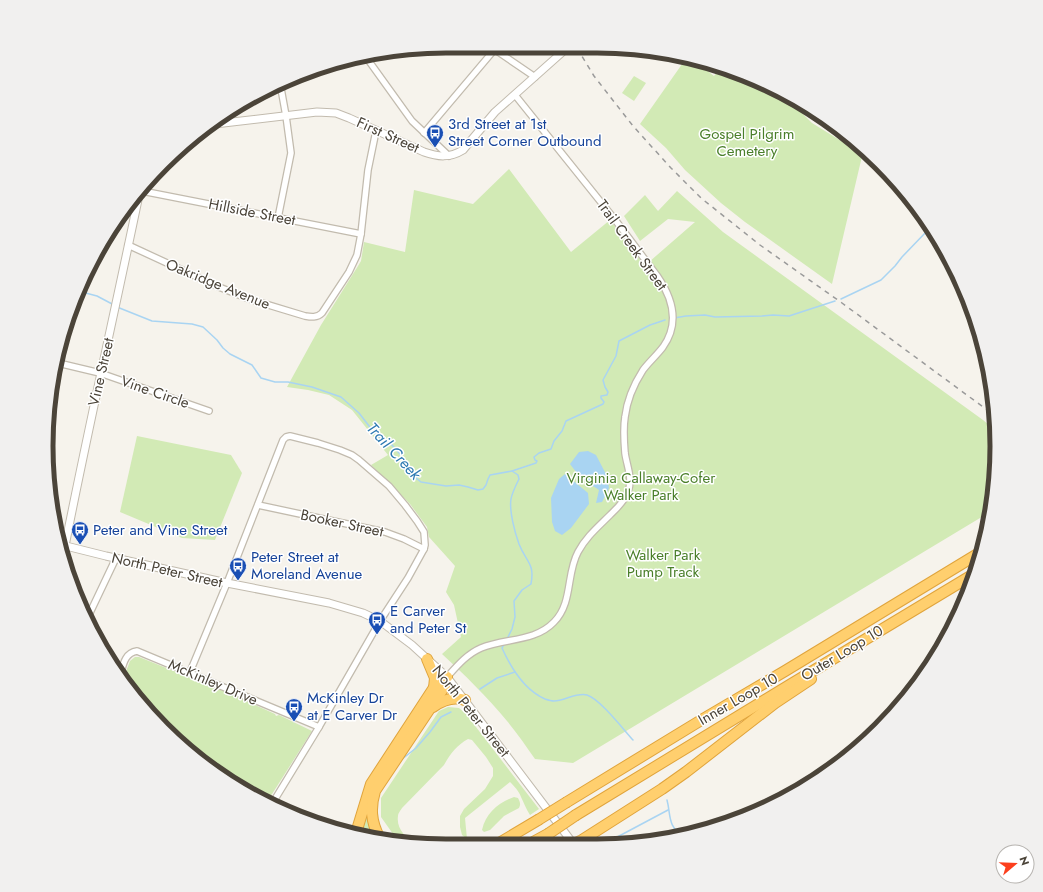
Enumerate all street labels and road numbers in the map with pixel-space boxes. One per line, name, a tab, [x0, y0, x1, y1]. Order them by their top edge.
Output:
street label: First Street	[353, 111, 423, 159]
street label: Hillside Street	[207, 193, 298, 231]
street label: Trail Creek Street	[591, 195, 673, 295]
street label: Oakridge Avenue	[163, 253, 274, 315]
street label: Vine Street	[82, 335, 120, 408]
street label: Vine Circle	[118, 370, 193, 414]
street label: Booker Street	[298, 503, 386, 543]
street label: North Peter Street	[109, 547, 225, 594]
street label: Outer Loop 10	[797, 620, 887, 686]
street label: McKinley Drive	[165, 653, 261, 711]
street label: North Peter Street	[427, 660, 515, 762]
street label: Inner Loop 10	[694, 667, 782, 731]

